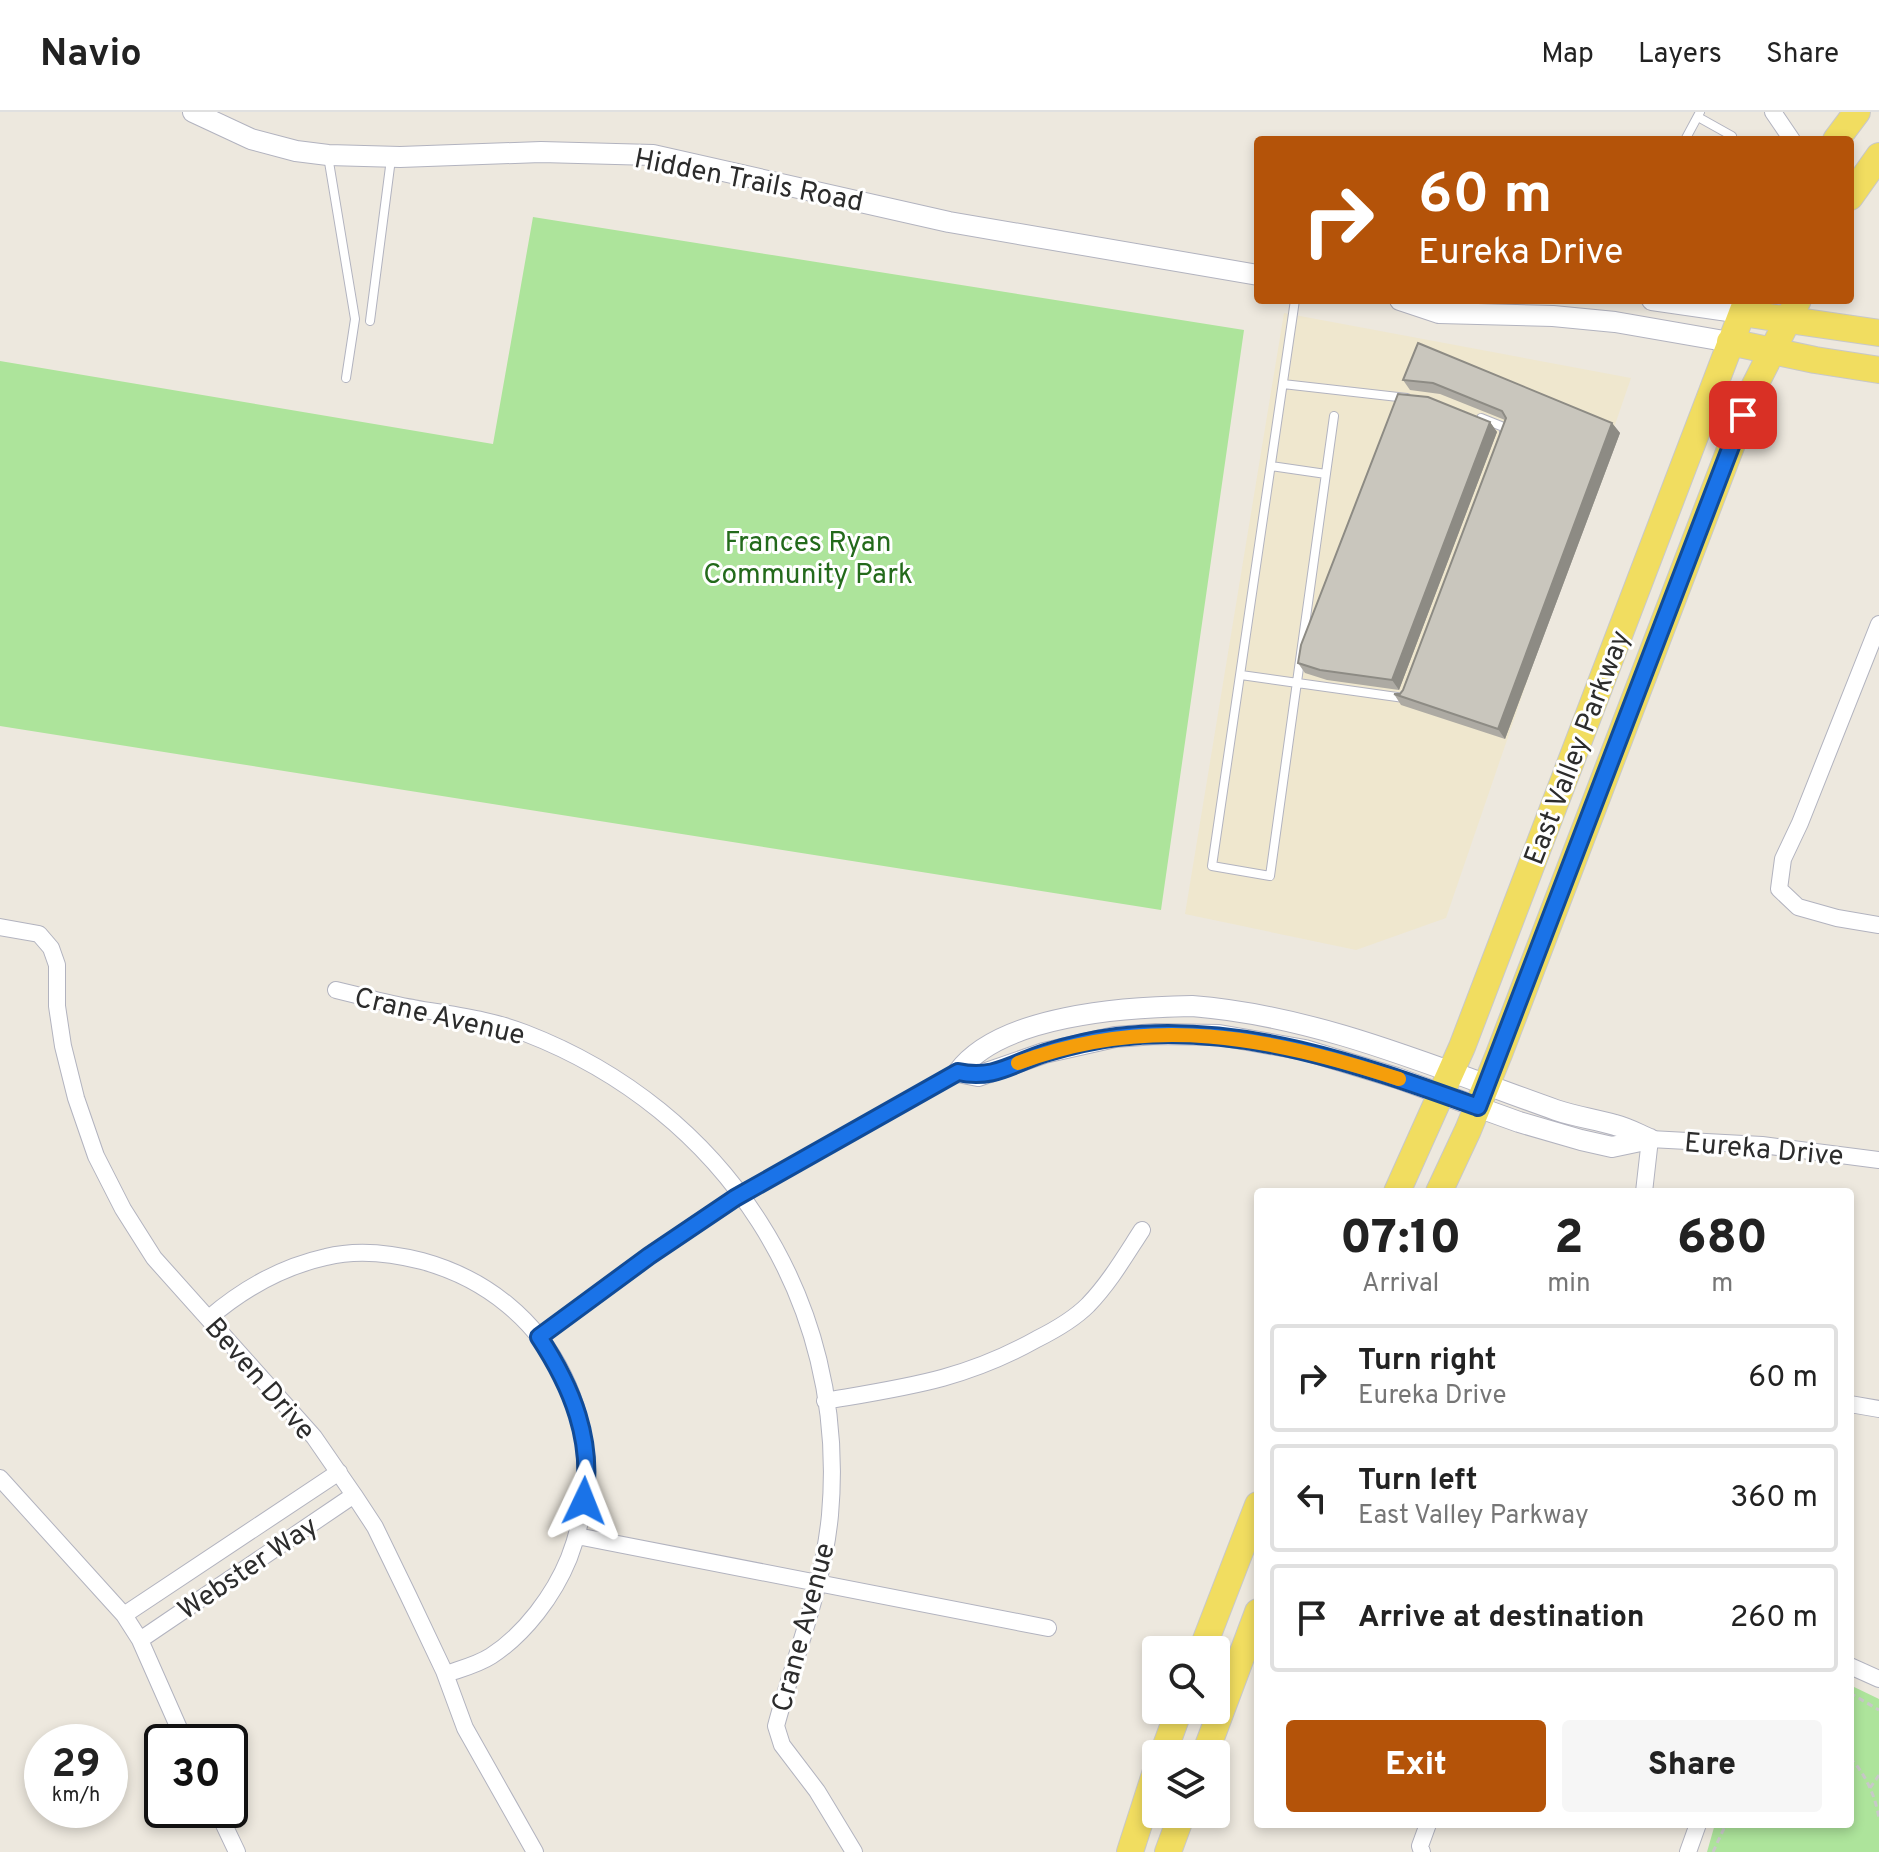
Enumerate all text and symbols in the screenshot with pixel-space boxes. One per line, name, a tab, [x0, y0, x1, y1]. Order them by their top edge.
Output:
text: Navio	[40, 31, 142, 80]
text: Map	[1541, 37, 1594, 73]
text: Layers	[1638, 37, 1722, 73]
text: Share	[1766, 37, 1839, 73]
street label: Hidden Trails Road	[631, 142, 866, 222]
text: 60 m	[1418, 162, 1552, 232]
icon: right	[1286, 168, 1390, 272]
text: Eureka Drive	[1418, 231, 1623, 277]
pin	[1709, 381, 1777, 449]
icon: arrive	[1721, 393, 1765, 437]
park label: Frances Ryan Community Park	[703, 526, 913, 594]
street label: East Valley Parkway	[1517, 626, 1640, 871]
street label: Crane Avenue	[351, 981, 528, 1055]
street label: Eureka Drive	[1683, 1126, 1845, 1176]
text: 07:10	[1340, 1210, 1461, 1270]
text: 2	[1554, 1210, 1584, 1270]
text: 680	[1677, 1210, 1768, 1270]
text: Arrival	[1362, 1268, 1439, 1301]
text: min	[1547, 1268, 1591, 1301]
text: m	[1711, 1268, 1733, 1301]
street label: Beven Drive	[196, 1311, 322, 1449]
text: Turn right	[1358, 1343, 1496, 1380]
icon: right	[1290, 1356, 1334, 1400]
text: 60 m	[1748, 1360, 1818, 1397]
text: Eureka Drive	[1358, 1380, 1506, 1413]
position arrow	[542, 1459, 626, 1543]
text: Turn left	[1358, 1463, 1478, 1500]
icon: left	[1290, 1476, 1334, 1520]
text: 360 m	[1730, 1480, 1818, 1517]
text: East Valley Parkway	[1358, 1500, 1589, 1533]
street label: Webster Way	[172, 1509, 326, 1629]
street label: Crane Avenue	[765, 1539, 845, 1716]
icon: arrive	[1290, 1596, 1334, 1640]
text: Arrive at destination	[1358, 1600, 1644, 1637]
text: 260 m	[1730, 1600, 1818, 1637]
map controls	[1142, 1636, 1230, 1828]
button: search	[1142, 1636, 1230, 1724]
button: Exit	[1286, 1720, 1546, 1812]
button: Share	[1562, 1720, 1822, 1812]
speed limit sign: 30	[144, 1724, 248, 1828]
button: layers	[1142, 1740, 1230, 1828]
text: 29	[51, 1741, 101, 1791]
text: km/h	[52, 1783, 100, 1809]

